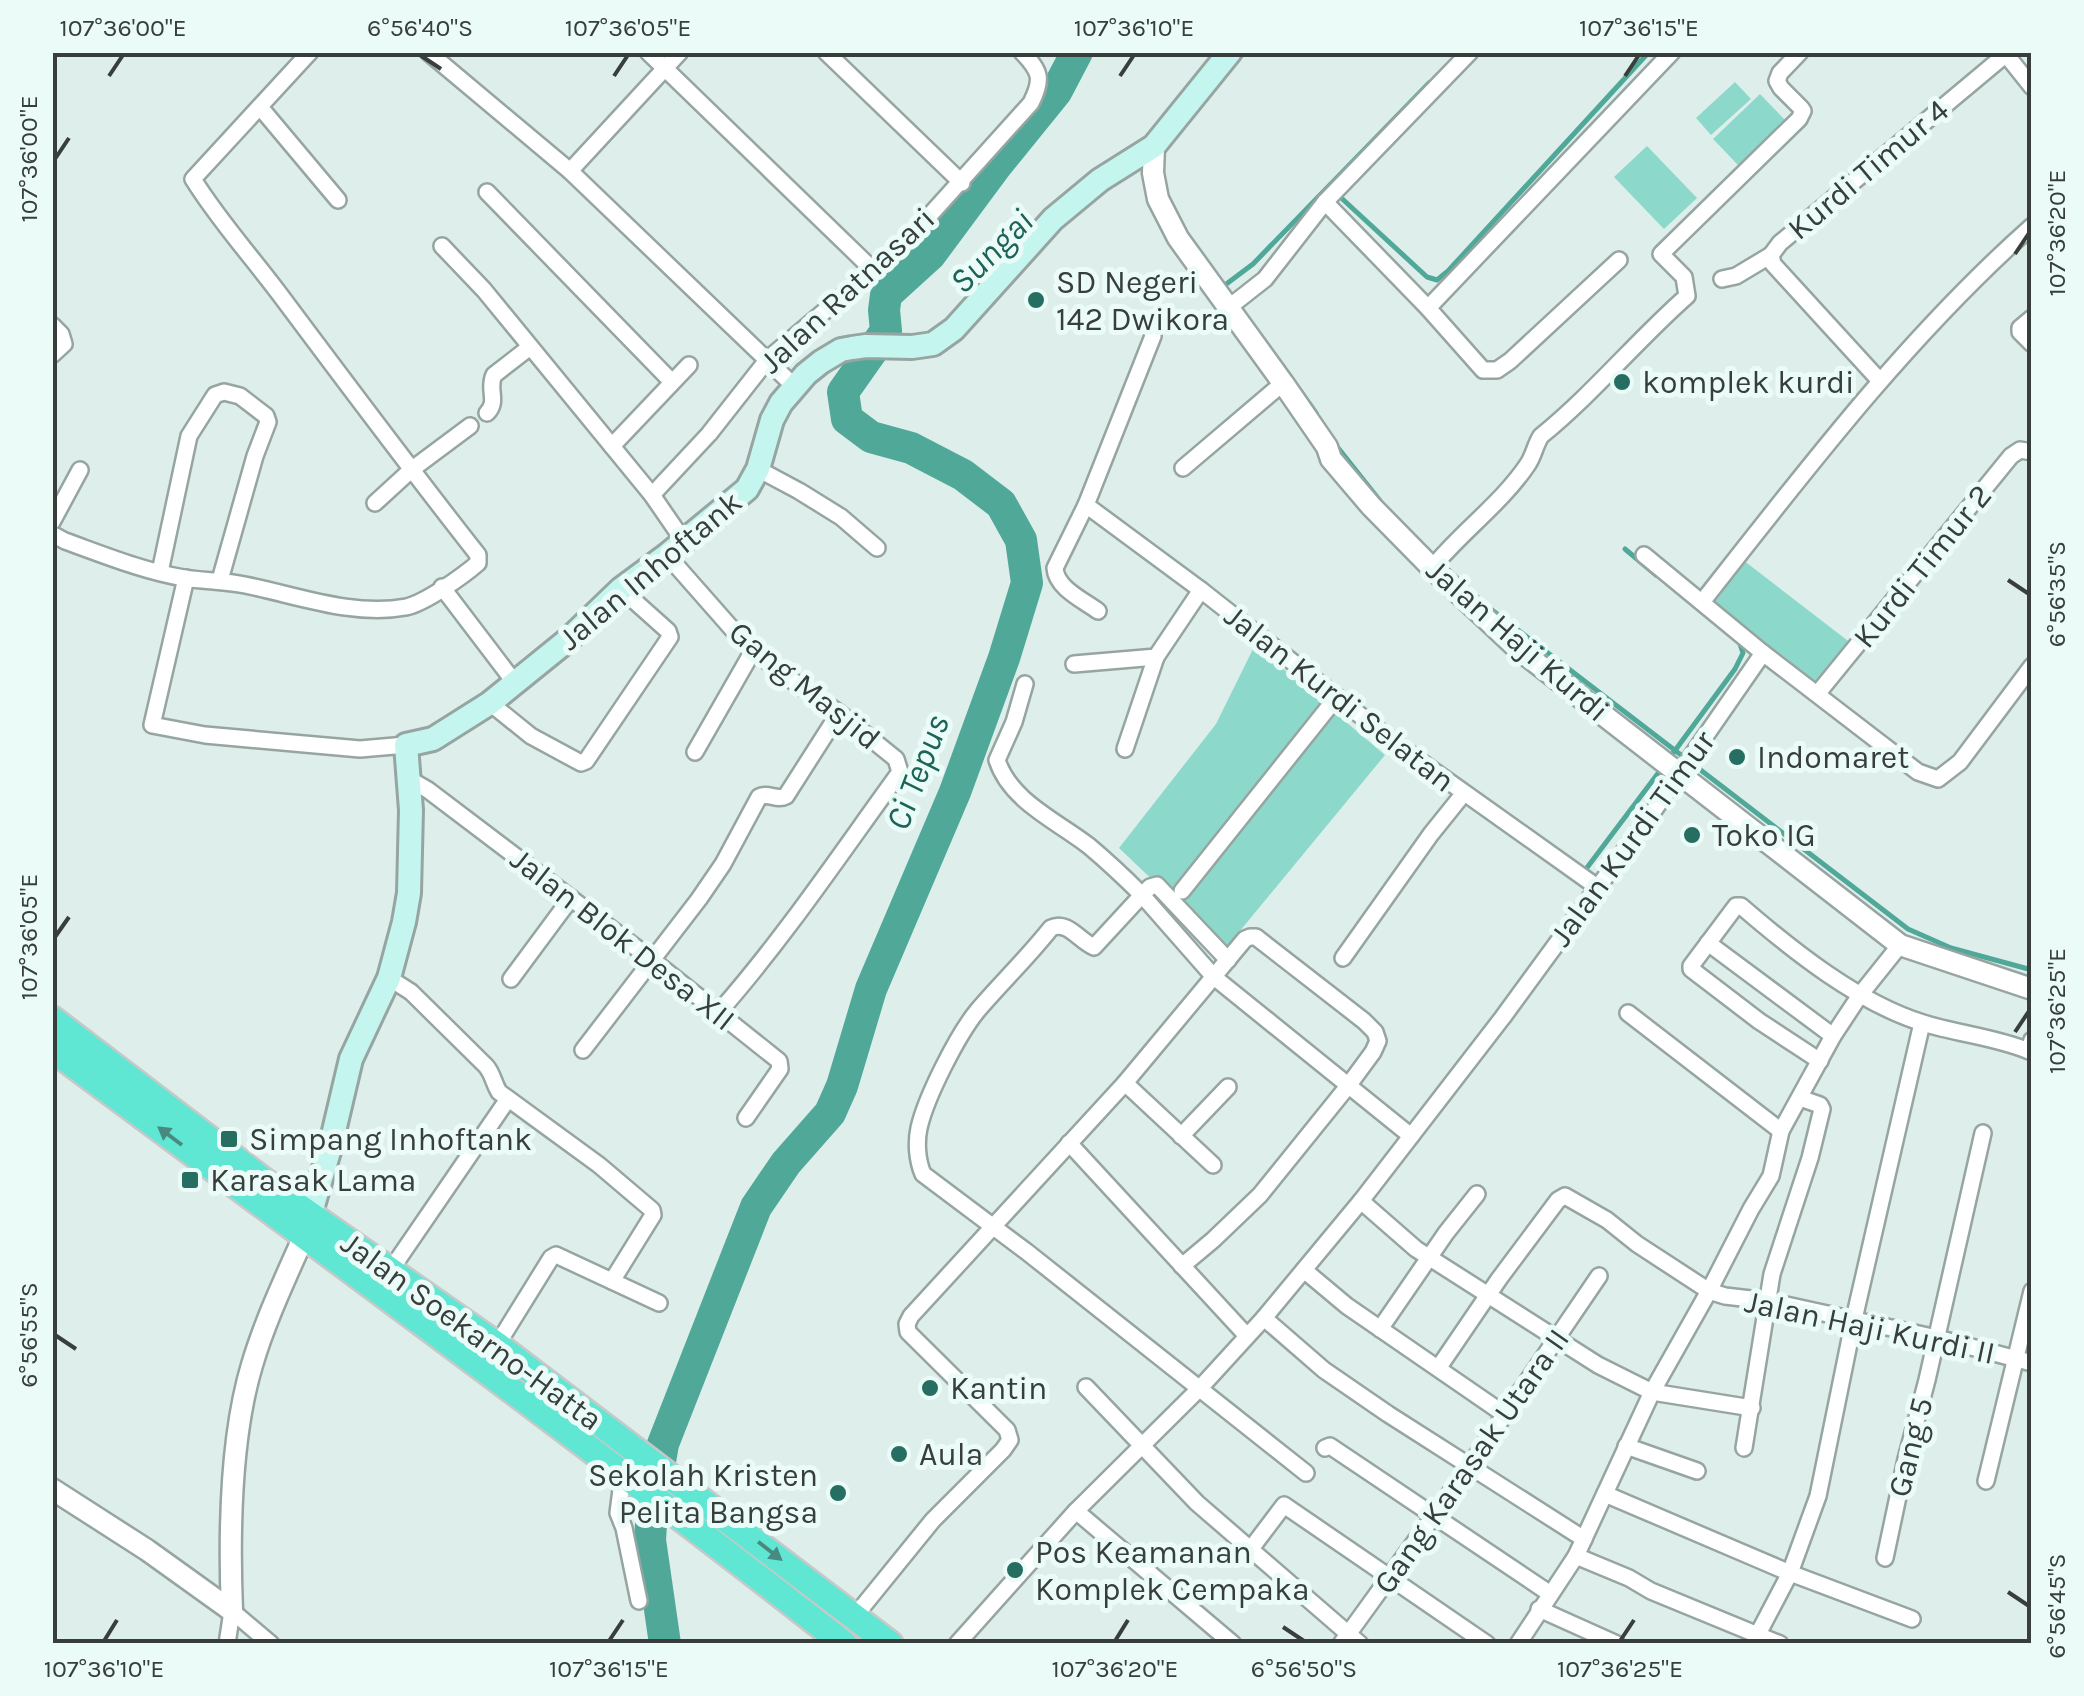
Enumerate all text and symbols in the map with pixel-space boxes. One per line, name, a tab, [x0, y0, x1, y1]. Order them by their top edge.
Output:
text: 107°36'00"E	[59, 13, 187, 42]
text: 6°56'40"S	[367, 13, 473, 42]
text: 107°36'05"E	[565, 13, 691, 42]
text: 107°36'10"E	[1074, 13, 1194, 42]
text: 107°36'15"E	[1579, 13, 1699, 42]
street label: Kurdi Timur 4	[1780, 91, 1956, 247]
text: 107°36'00"E	[14, 95, 43, 223]
text: 107°36'20"E	[2042, 170, 2071, 296]
street label: Jalan Ratnasari	[752, 200, 943, 381]
water label: Sungai	[941, 201, 1042, 302]
place label: SD Negeri 142 Dwikora	[1056, 264, 1229, 338]
marker: SD Negeri 142 Dwikora	[1025, 289, 1047, 311]
place label: komplek kurdi	[1642, 364, 1855, 401]
marker: komplek kurdi	[1611, 371, 1633, 393]
street label: Kurdi Timur 2	[1845, 477, 1999, 655]
street label: Jalan Inhoftank	[551, 483, 749, 658]
text: 6°56'35"S	[2042, 541, 2071, 647]
street label: Jalan Haji Kurdi	[1419, 551, 1616, 729]
street label: Jalan Kurdi Selatan	[1217, 597, 1462, 800]
street label: Gang Masjid	[722, 613, 888, 757]
water label: Ci Tepus	[877, 709, 958, 836]
street label: Jalan Kurdi Timur	[1542, 723, 1723, 953]
place label: Indomaret	[1757, 739, 1909, 776]
marker: Indomaret	[1726, 746, 1748, 768]
place label: Toko IG	[1712, 817, 1816, 854]
marker: Toko IG	[1681, 824, 1703, 846]
street label: Jalan Blok Desa XII	[503, 840, 742, 1038]
text: 107°36'05"E	[14, 874, 43, 1000]
text: 107°36'25"E	[2042, 948, 2071, 1074]
place label: Simpang Inhoftank	[249, 1121, 532, 1158]
one-way arrow	[157, 1127, 183, 1147]
marker: Simpang Inhoftank	[218, 1128, 240, 1150]
place label: Karasak Lama	[210, 1162, 416, 1199]
marker: Karasak Lama	[179, 1169, 201, 1191]
street label: Jalan Soekarno-Hatta	[334, 1224, 609, 1438]
text: 6°56'55"S	[14, 1282, 43, 1388]
street label: Jalan Haji Kurdi II	[1742, 1283, 1998, 1372]
street label: Gang Karasak Utara II	[1366, 1322, 1577, 1601]
place label: Kantin	[950, 1370, 1047, 1407]
marker: Kantin	[919, 1377, 941, 1399]
street label: Gang 5	[1880, 1394, 1941, 1501]
place label: Aula	[919, 1436, 983, 1473]
marker: Aula	[888, 1443, 910, 1465]
place label: Sekolah Kristen Pelita Bangsa	[588, 1457, 818, 1531]
marker: Sekolah Kristen Pelita Bangsa	[827, 1482, 849, 1504]
place label: Pos Keamanan Komplek Cempaka	[1035, 1534, 1310, 1608]
one-way arrow	[756, 1540, 782, 1561]
text: 6°56'45"S	[2042, 1553, 2071, 1659]
marker: Pos Keamanan Komplek Cempaka	[1004, 1559, 1026, 1581]
text: 107°36'10"E	[44, 1654, 164, 1683]
text: 107°36'15"E	[549, 1654, 669, 1683]
text: 107°36'20"E	[1052, 1654, 1178, 1683]
text: 6°56'50"S	[1251, 1654, 1357, 1683]
text: 107°36'25"E	[1557, 1654, 1683, 1683]

